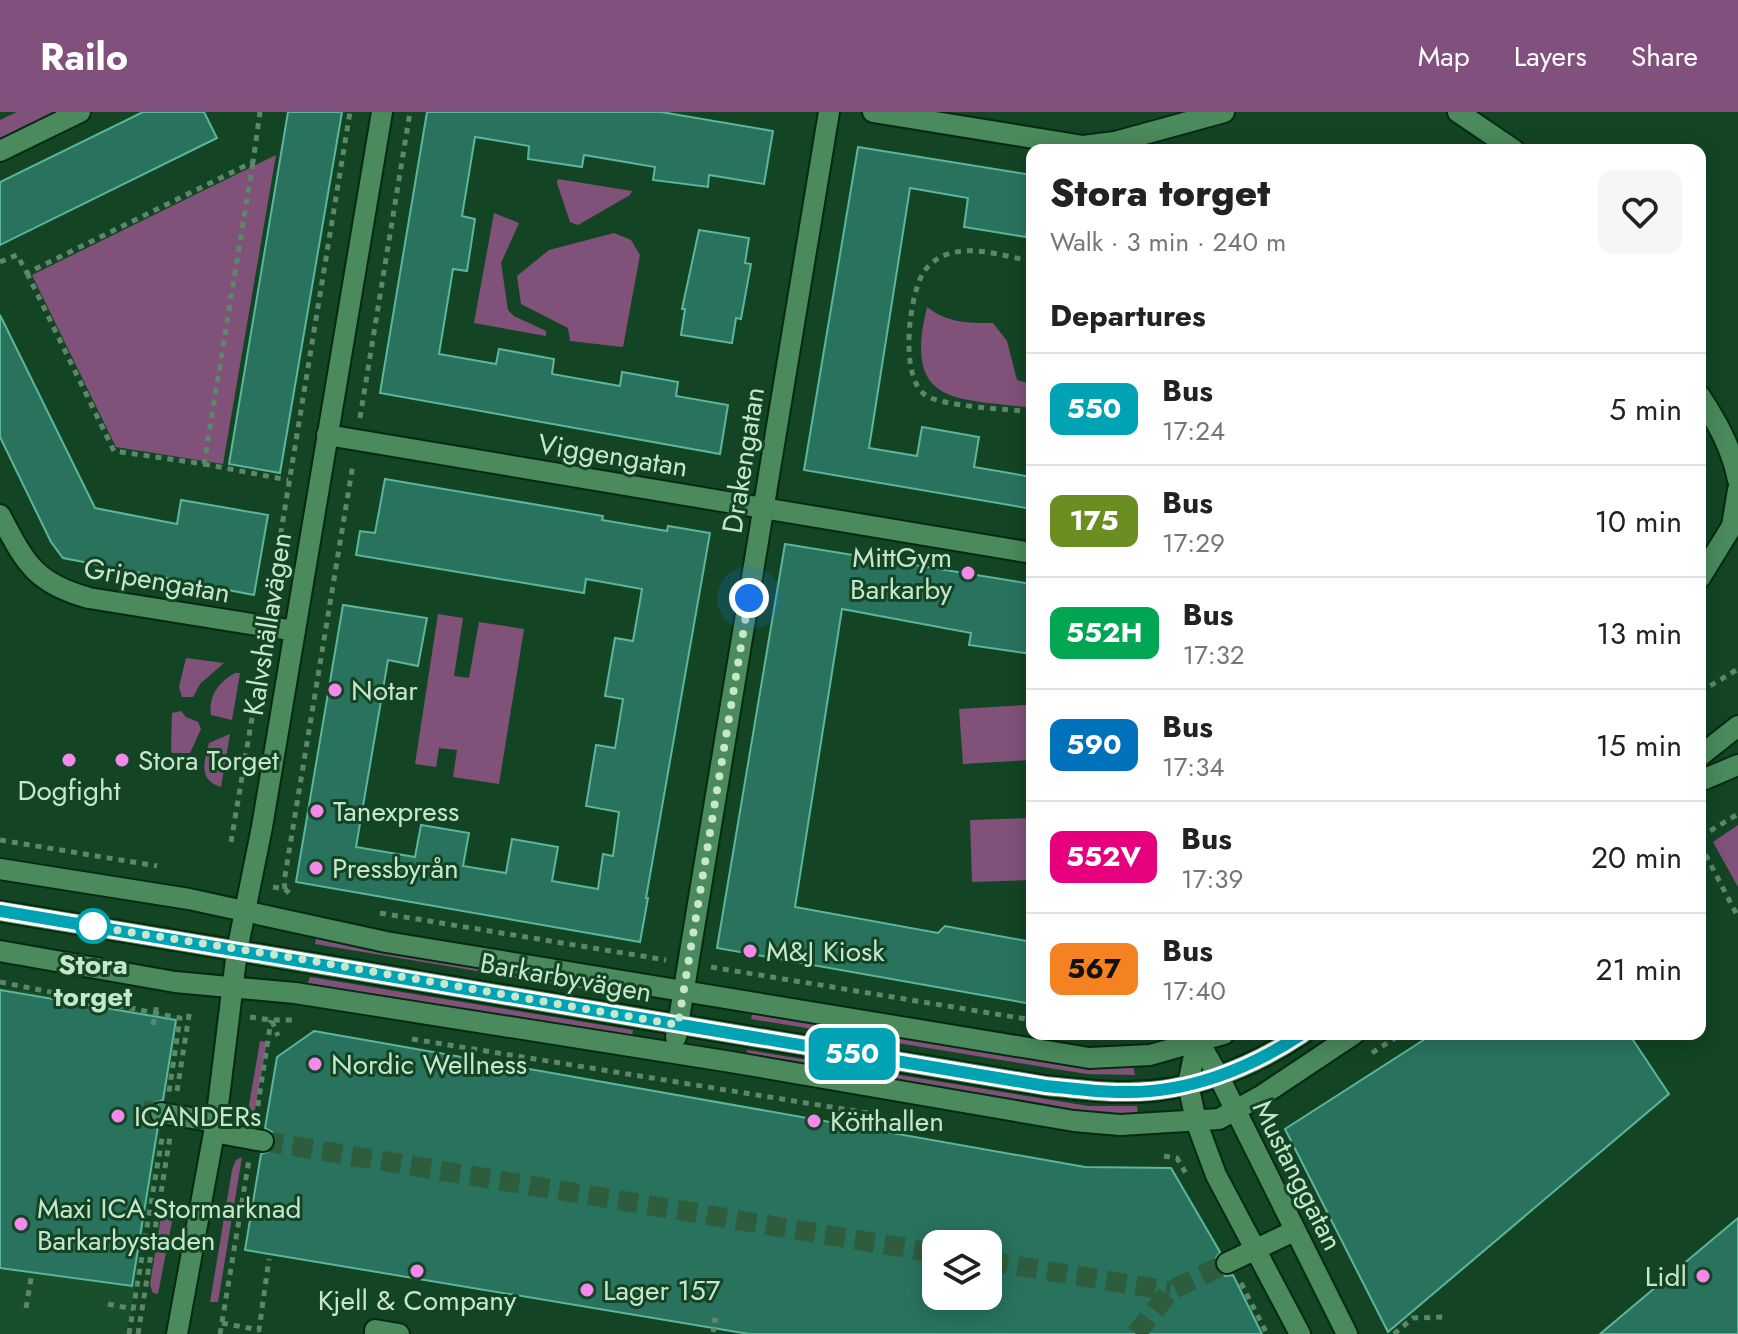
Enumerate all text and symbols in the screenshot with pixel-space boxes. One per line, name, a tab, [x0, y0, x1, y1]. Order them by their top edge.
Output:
text: Railo	[40, 29, 128, 84]
text: Map	[1418, 36, 1470, 77]
text: Layers	[1514, 36, 1587, 77]
text: Share	[1631, 36, 1698, 77]
text: Stora torget	[1050, 165, 1270, 220]
button: heart	[1598, 170, 1682, 254]
text: Walk · 3 min · 240 m	[1050, 223, 1286, 261]
text: Departures	[1050, 294, 1206, 337]
text: Bus	[1162, 369, 1213, 412]
street label: Drakengatan	[712, 384, 775, 536]
text: 550	[1067, 388, 1121, 429]
text: 5 min	[1609, 388, 1682, 431]
text: 17:24	[1162, 412, 1225, 450]
street label: Viggengatan	[535, 423, 691, 488]
text: Bus	[1162, 481, 1213, 524]
text: 175	[1069, 500, 1119, 541]
text: 10 min	[1595, 500, 1682, 543]
text: 17:29	[1162, 524, 1225, 562]
street label: Kalvshällavägen	[233, 530, 302, 719]
place label: MittGym Barkarby	[850, 537, 953, 610]
street label: Gripengatan	[80, 547, 233, 614]
marker: MittGym Barkarby	[959, 564, 977, 582]
your location	[729, 578, 769, 618]
text: Bus	[1183, 593, 1233, 636]
text: 552H	[1066, 612, 1143, 653]
text: 13 min	[1596, 612, 1682, 655]
text: 17:32	[1183, 636, 1245, 674]
place label: Notar	[351, 670, 418, 711]
marker: Notar	[326, 681, 344, 699]
text: Bus	[1162, 705, 1213, 748]
text: 590	[1066, 724, 1122, 765]
text: 15 min	[1596, 724, 1682, 767]
place label: Stora Torget	[138, 740, 279, 781]
text: 17:34	[1162, 748, 1225, 786]
marker: Dogfight	[60, 751, 78, 769]
marker: Stora Torget	[113, 751, 131, 769]
place label: Dogfight	[18, 770, 121, 811]
place label: Tanexpress	[333, 791, 459, 832]
marker: Tanexpress	[308, 802, 326, 820]
text: Bus	[1181, 817, 1232, 860]
text: 552V	[1066, 836, 1141, 877]
text: 20 min	[1591, 836, 1682, 879]
place label: Pressbyrån	[332, 848, 459, 889]
marker: Pressbyrån	[307, 859, 325, 877]
text: 17:39	[1181, 860, 1243, 898]
marker: Stora torget	[76, 909, 110, 943]
text: Bus	[1162, 929, 1213, 972]
place label: M&J Kiosk	[766, 931, 885, 972]
street label: Barkarbyvägen	[477, 942, 655, 1013]
marker: M&J Kiosk	[741, 942, 759, 960]
place label: Stora torget	[54, 944, 132, 1017]
text: 567	[1067, 948, 1121, 989]
text: 21 min	[1595, 948, 1682, 991]
text: 17:40	[1162, 972, 1226, 1010]
line badge: 550	[806, 1028, 898, 1080]
text: 550	[825, 1033, 879, 1074]
place label: Nordic Wellness	[331, 1044, 527, 1085]
marker: Nordic Wellness	[306, 1055, 324, 1073]
street label: Mustanggatan	[1242, 1093, 1353, 1258]
place label: ICANDERs	[134, 1096, 261, 1137]
place label: Kötthallen	[830, 1101, 944, 1142]
marker: ICANDERs	[109, 1107, 127, 1125]
marker: Kötthallen	[805, 1112, 823, 1130]
place label: Maxi ICA Stormarknad Barkarbystaden	[37, 1188, 301, 1261]
marker: Maxi ICA Stormarknad Barkarbystaden	[12, 1215, 30, 1233]
map controls	[922, 1230, 1002, 1310]
button: layers	[922, 1230, 1002, 1310]
place label: Lidl	[1645, 1256, 1687, 1297]
marker: Kjell & Company	[408, 1262, 426, 1280]
marker: Lidl	[1694, 1267, 1712, 1285]
place label: Lager 157	[603, 1270, 721, 1311]
place label: Kjell & Company	[318, 1280, 517, 1321]
marker: Lager 157	[578, 1281, 596, 1299]

